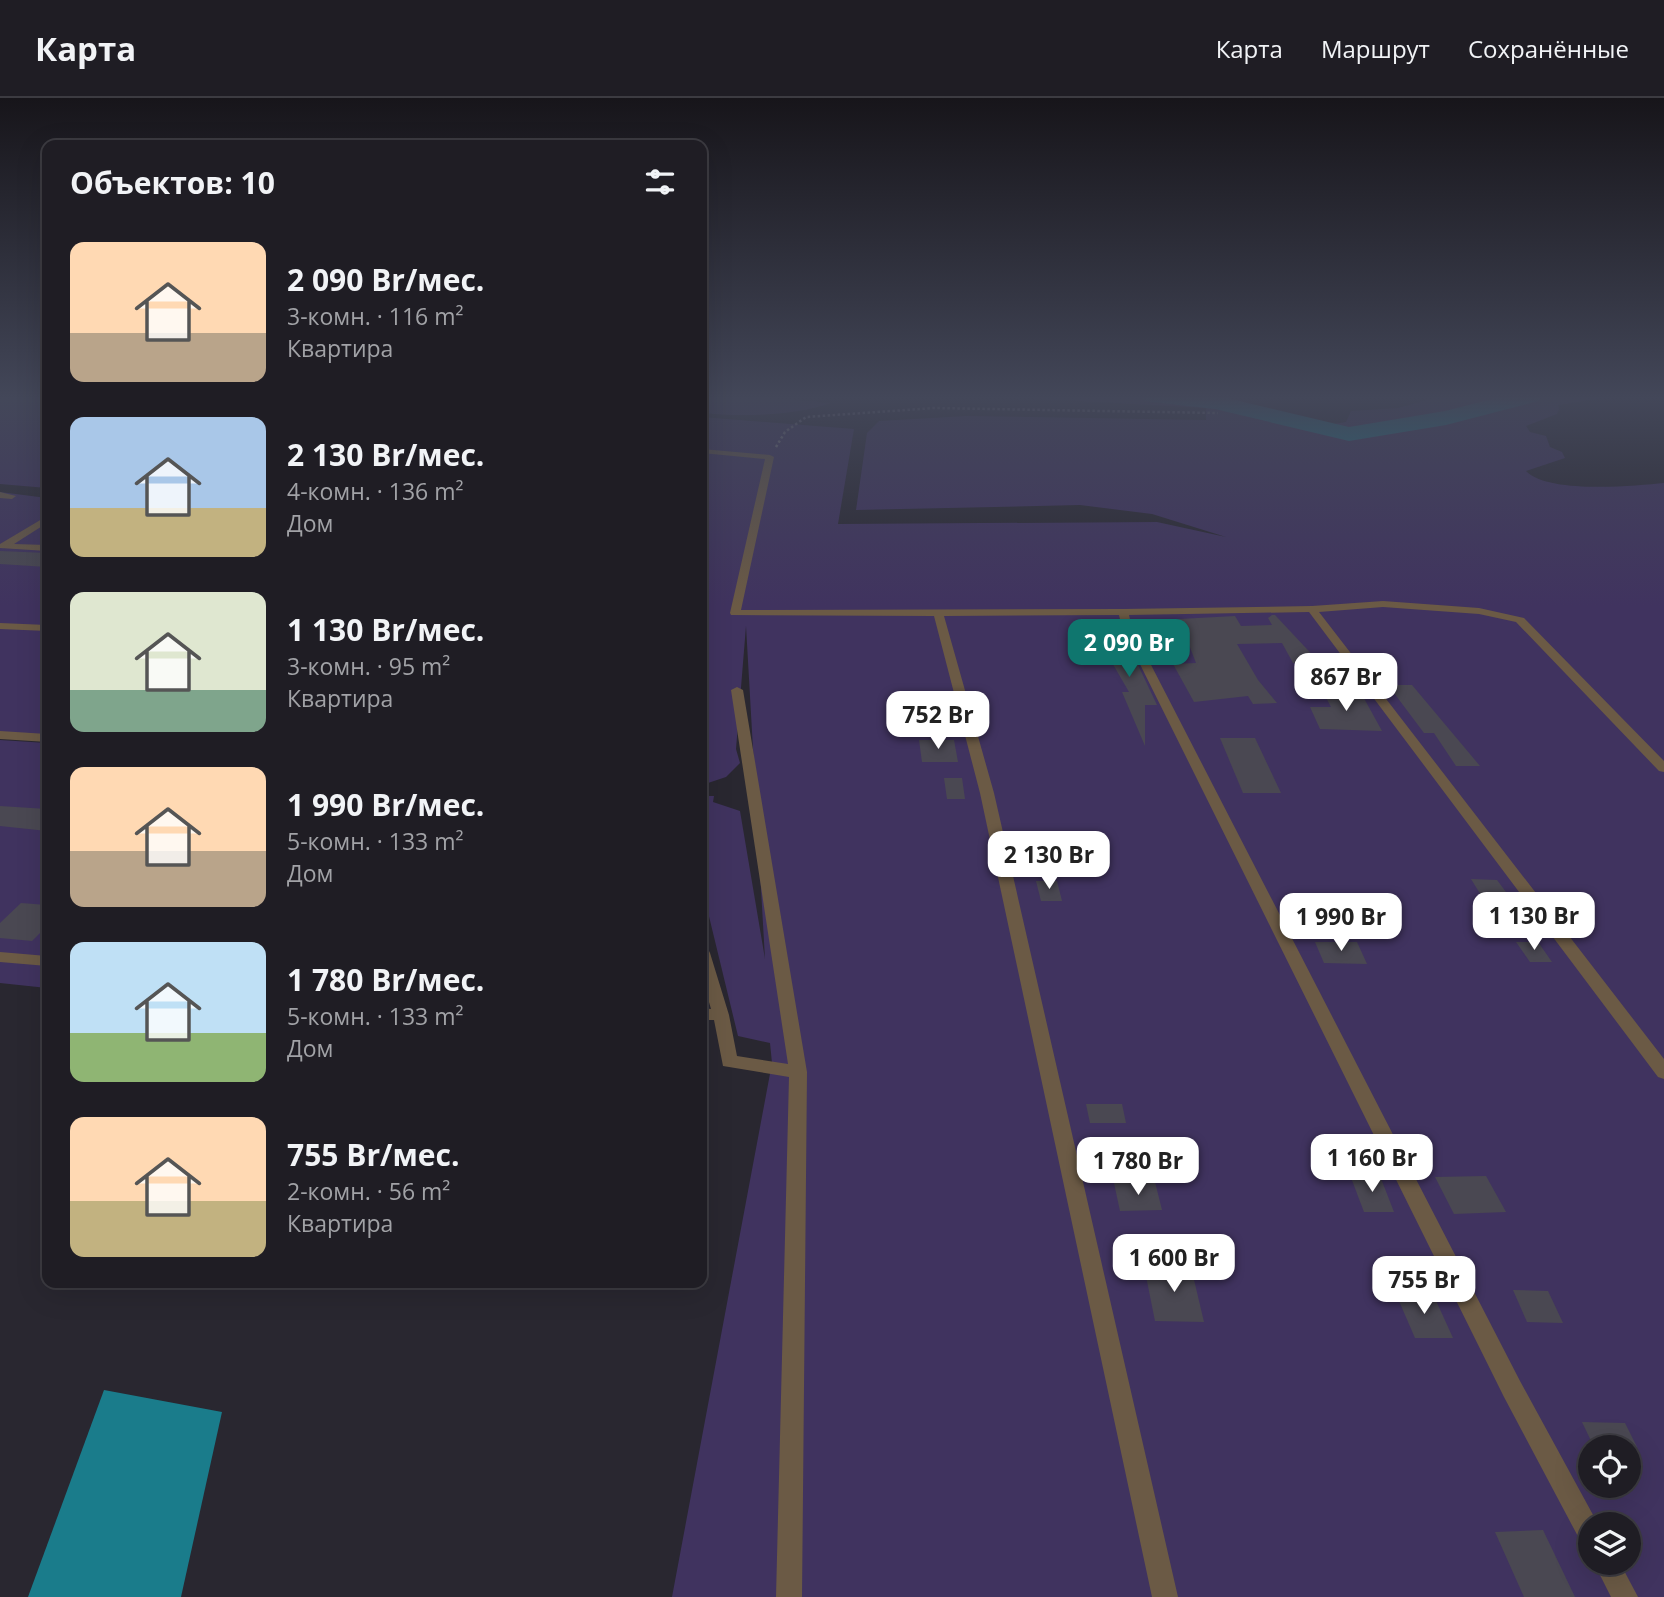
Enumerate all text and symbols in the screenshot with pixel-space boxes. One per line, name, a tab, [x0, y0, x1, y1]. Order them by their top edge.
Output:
text: Карта	[35, 26, 136, 71]
text: Карта	[1216, 32, 1283, 65]
text: Маршрут	[1321, 32, 1430, 65]
text: Сохранённые	[1468, 32, 1629, 65]
text: Объектов: 10	[70, 162, 275, 203]
icon: filters	[641, 163, 679, 201]
text: 2 090 Br/мес.	[287, 259, 484, 300]
icon: home	[126, 270, 210, 354]
text: 3-комн. · 116 m²	[287, 300, 463, 332]
text: Квартира	[287, 332, 393, 364]
text: 2 130 Br/мес.	[287, 434, 484, 475]
icon: home	[126, 445, 210, 529]
text: 4-комн. · 136 m²	[287, 475, 463, 507]
text: Дом	[287, 507, 333, 539]
text: 1 130 Br/мес.	[287, 609, 484, 650]
icon: home	[126, 620, 210, 704]
pin: 2 090 Br	[1057, 620, 1201, 679]
text: 2 090 Br	[1084, 626, 1174, 658]
text: 3-комн. · 95 m²	[287, 650, 450, 682]
pin: 867 Br	[1289, 654, 1403, 713]
text: 867 Br	[1310, 660, 1382, 692]
text: Квартира	[287, 682, 393, 714]
pin: 752 Br	[881, 692, 995, 751]
text: 752 Br	[902, 698, 974, 730]
text: 1 990 Br/мес.	[287, 784, 484, 825]
icon: home	[126, 795, 210, 879]
text: 5-комн. · 133 m²	[287, 825, 463, 857]
pin: 2 130 Br	[977, 832, 1121, 891]
text: 2 130 Br	[1004, 838, 1094, 870]
text: Дом	[287, 857, 333, 889]
pin: 1 130 Br	[1462, 892, 1606, 952]
pin: 1 990 Br	[1269, 894, 1413, 953]
text: 1 130 Br	[1489, 899, 1579, 931]
text: 1 990 Br	[1296, 900, 1386, 932]
text: 1 780 Br/мес.	[287, 959, 484, 1000]
icon: home	[126, 970, 210, 1054]
text: 5-комн. · 133 m²	[287, 1000, 463, 1032]
text: Дом	[287, 1032, 333, 1064]
text: 755 Br/мес.	[287, 1134, 459, 1175]
pin: 1 160 Br	[1300, 1134, 1444, 1194]
pin: 1 780 Br	[1066, 1138, 1210, 1197]
text: 1 160 Br	[1327, 1141, 1417, 1173]
text: 1 780 Br	[1093, 1144, 1183, 1176]
icon: home	[126, 1145, 210, 1229]
text: 2-комн. · 56 m²	[287, 1175, 450, 1207]
text: Квартира	[287, 1207, 393, 1239]
pin: 1 600 Br	[1102, 1234, 1246, 1294]
text: 1 600 Br	[1129, 1241, 1219, 1273]
pin: 755 Br	[1367, 1256, 1481, 1316]
text: 755 Br	[1388, 1263, 1460, 1295]
map controls	[1578, 1435, 1641, 1575]
button: locate	[1578, 1435, 1641, 1498]
button: layers	[1578, 1512, 1641, 1575]

